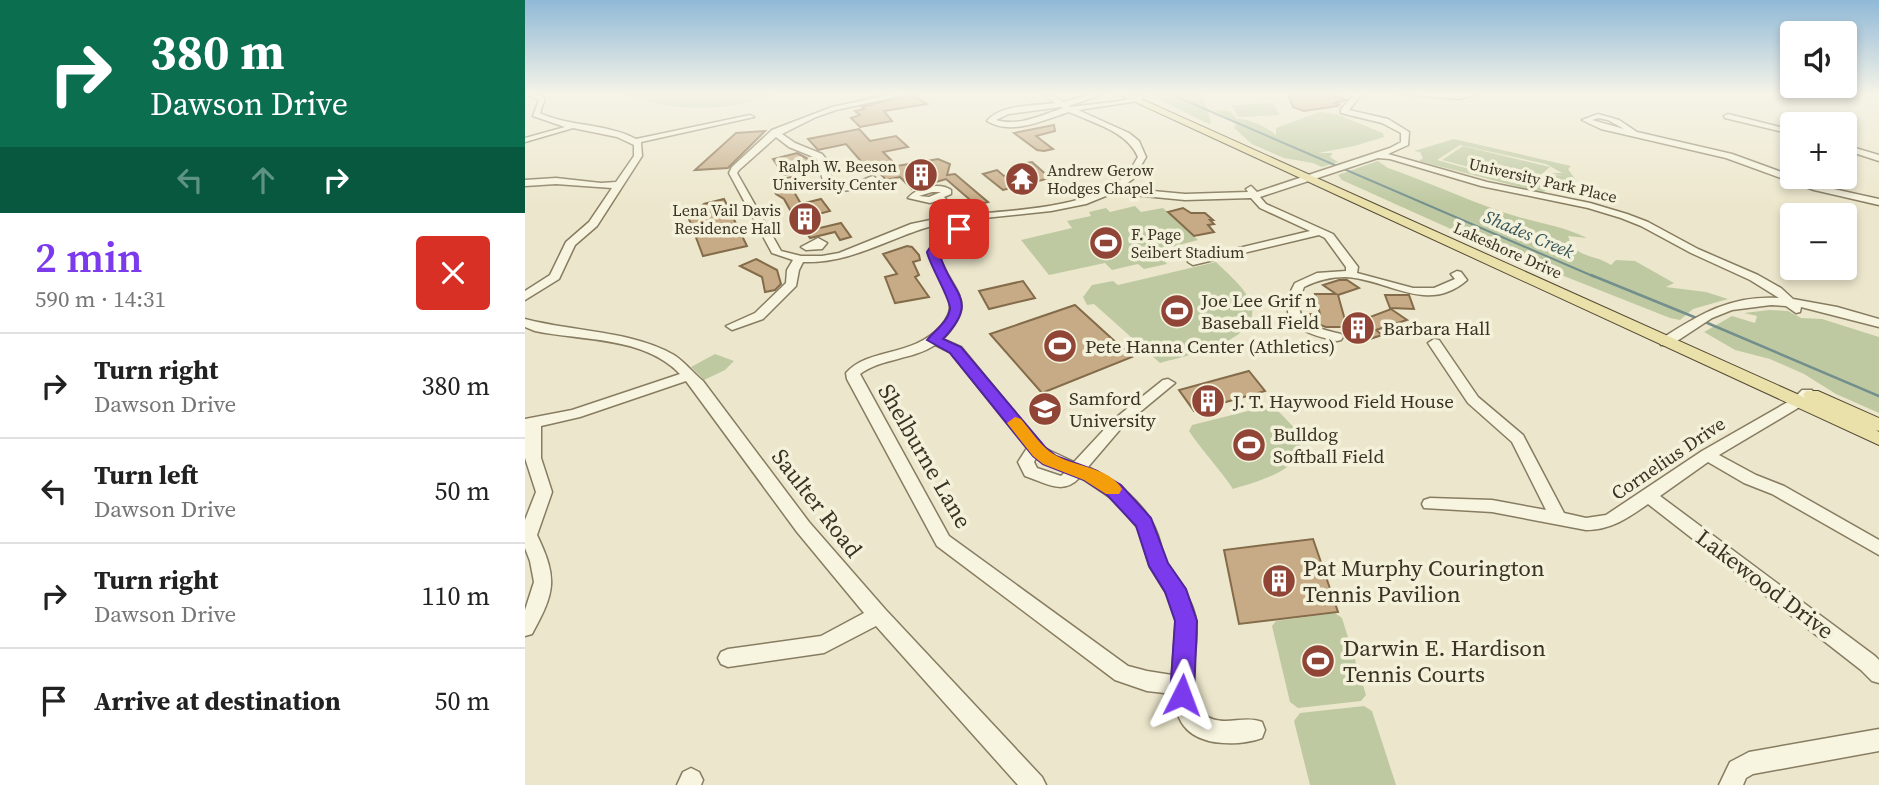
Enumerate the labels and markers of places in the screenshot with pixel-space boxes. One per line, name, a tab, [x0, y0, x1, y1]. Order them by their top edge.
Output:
place label: Ralph W. Beeson University Center	[772, 155, 897, 195]
building icon: Ralph W. Beeson University Center	[902, 156, 940, 194]
place label: Andrew Gerow Hodges Chapel	[1047, 159, 1154, 199]
temple icon: Andrew Gerow Hodges Chapel	[1003, 160, 1041, 198]
place label: Lena Vail Davis Residence Hall	[672, 199, 781, 239]
pin	[929, 199, 989, 259]
building icon: Lena Vail Davis Residence Hall	[786, 200, 824, 238]
place label: F. Page Seibert Stadium	[1131, 223, 1244, 263]
sports icon: F. Page Seibert Stadium	[1087, 224, 1125, 262]
place label: Joe Lee Grif n Baseball Field	[1200, 287, 1319, 335]
sports icon: Joe Lee Grif n Baseball Field	[1158, 292, 1196, 330]
building icon: Barbara Hall	[1339, 309, 1377, 347]
place label: Barbara Hall	[1383, 315, 1491, 341]
sports icon: Pete Hanna Center (Athletics)	[1041, 327, 1079, 365]
place label: Pete Hanna Center (Athletics)	[1085, 333, 1335, 359]
building icon: J. T. Haywood Field House	[1189, 382, 1227, 420]
place label: Samford University	[1069, 385, 1156, 433]
place label: J. T. Haywood Field House	[1232, 388, 1454, 414]
school or university icon: Samford University	[1026, 390, 1064, 428]
place label: Bulldog Softball Field	[1273, 421, 1384, 469]
sports icon: Bulldog Softball Field	[1230, 426, 1268, 464]
place label: Pat Murphy Courington Tennis Pavilion	[1303, 552, 1545, 610]
building icon: Pat Murphy Courington Tennis Pavilion	[1260, 562, 1298, 600]
place label: Darwin E. Hardison Tennis Courts	[1343, 632, 1546, 690]
sports icon: Darwin E. Hardison Tennis Courts	[1299, 642, 1337, 680]

